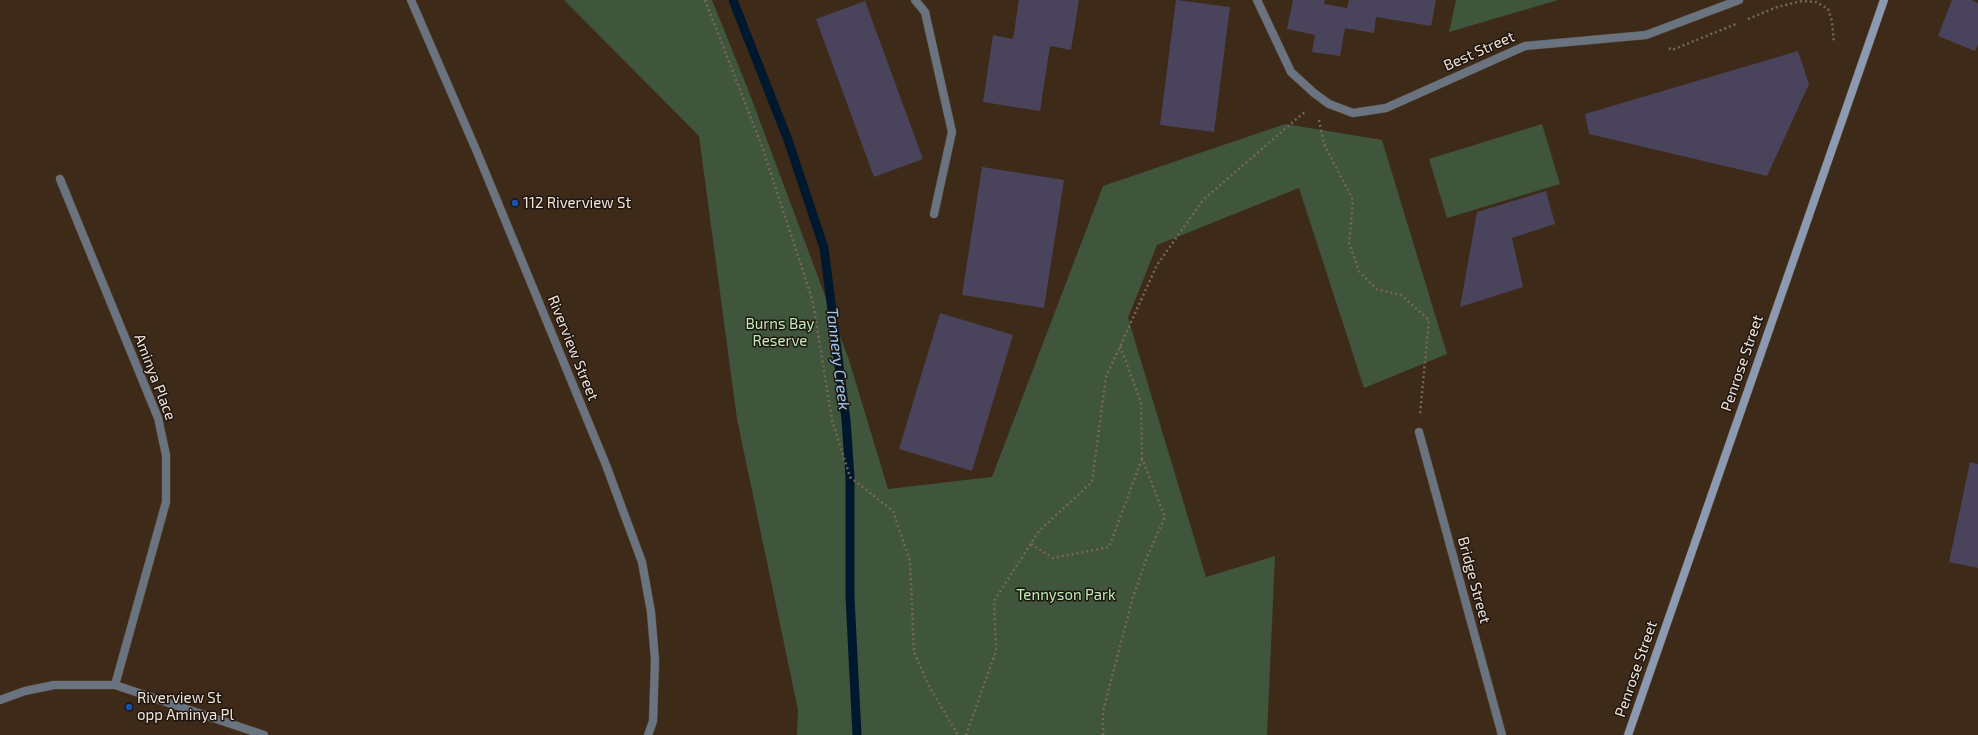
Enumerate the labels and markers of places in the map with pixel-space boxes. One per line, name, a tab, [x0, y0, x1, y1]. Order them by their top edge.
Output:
place label: 112 Riverview St	[523, 194, 631, 212]
marker: 112 Riverview St	[510, 198, 520, 208]
place label: Riverview St opp Aminya Pl	[137, 689, 234, 724]
marker: Riverview St opp Aminya Pl	[124, 702, 134, 712]

